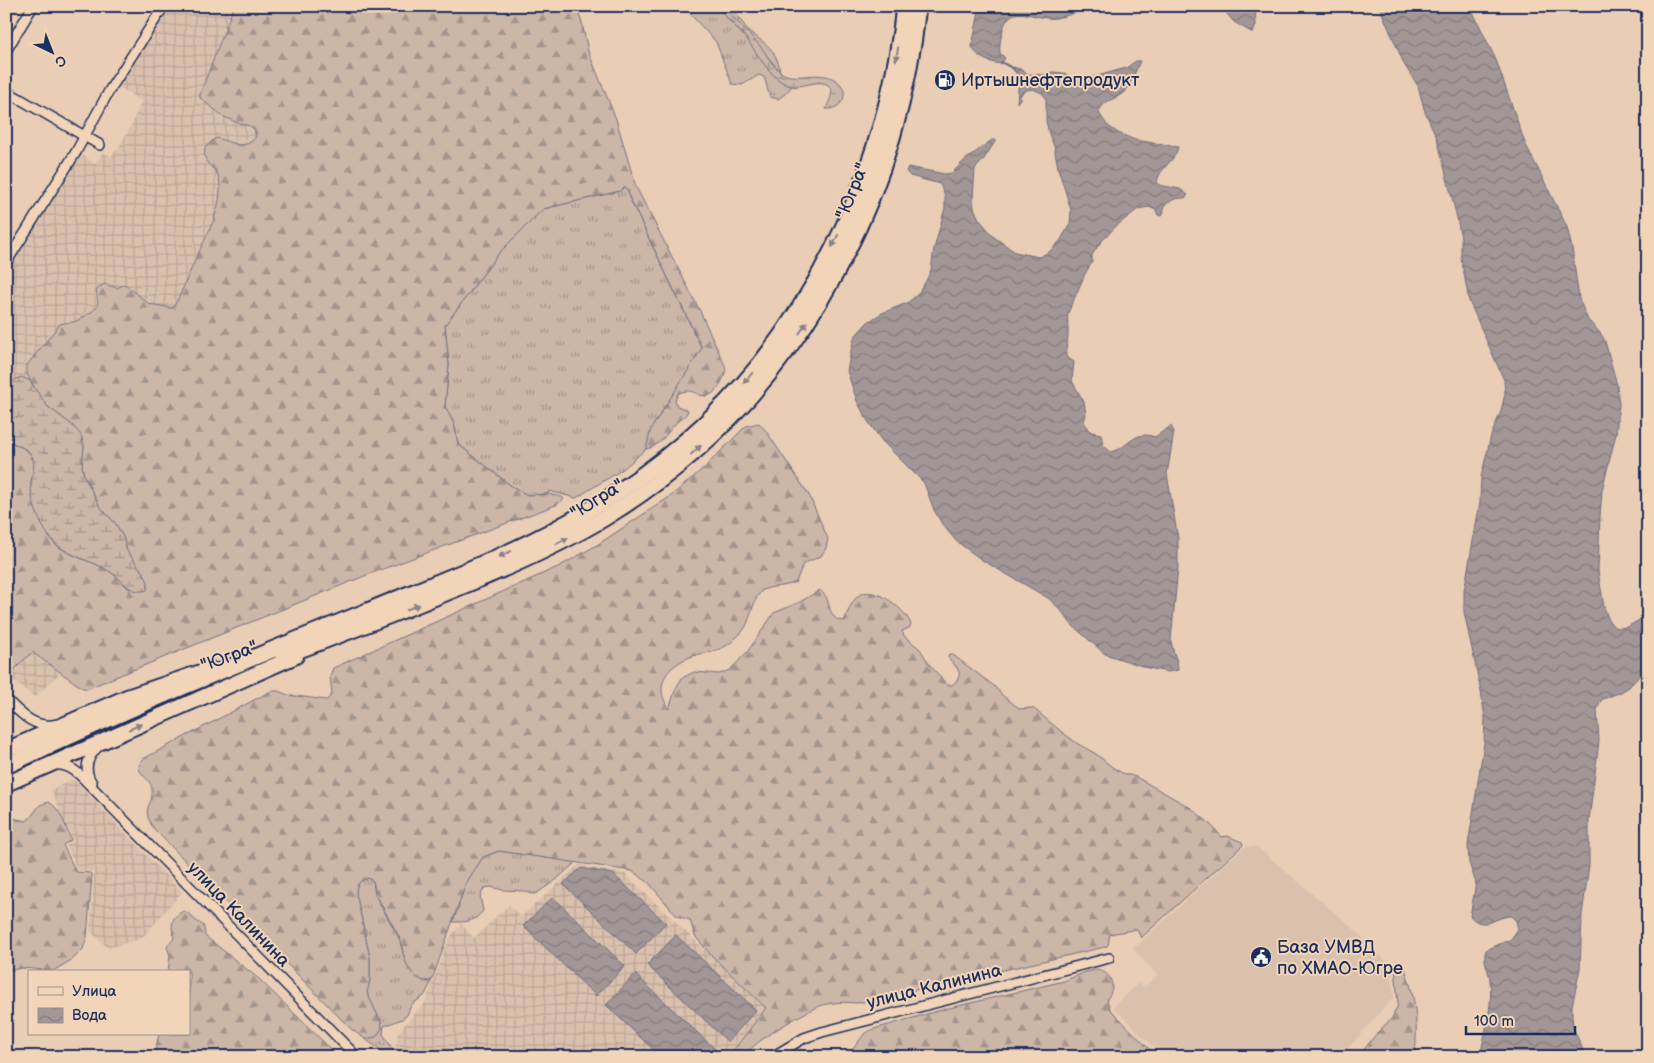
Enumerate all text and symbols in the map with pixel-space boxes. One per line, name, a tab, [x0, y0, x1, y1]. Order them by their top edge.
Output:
north arrow	[28, 28, 78, 78]
one-way arrow	[893, 47, 901, 63]
text: С	[51, 52, 70, 71]
fuel station icon: Иртышнефтепродукт	[933, 68, 957, 92]
place label: Иртышнефтепродукт	[961, 70, 1140, 91]
street label: "Югра"	[832, 160, 873, 222]
one-way arrow	[831, 234, 839, 248]
one-way arrow	[798, 322, 808, 335]
one-way arrow	[742, 371, 754, 383]
one-way arrow	[689, 444, 701, 456]
street label: "Югра"	[567, 475, 628, 524]
one-way arrow	[555, 537, 569, 545]
one-way arrow	[498, 550, 512, 558]
one-way arrow	[406, 602, 420, 610]
street label: "Югра"	[198, 637, 260, 676]
one-way arrow	[128, 723, 142, 731]
street label: улица Калинина	[183, 857, 294, 972]
place label: База УМВД по ХМАО-Югре	[1277, 937, 1403, 979]
public building icon: База УМВД по ХМАО-Югре	[1249, 945, 1273, 969]
street label: улица Калинина	[865, 959, 1004, 1013]
legend	[28, 970, 190, 1036]
text: Улица	[72, 982, 117, 1001]
scale bar	[1466, 1003, 1575, 1035]
text: Вода	[72, 1006, 107, 1025]
text: 100 m	[1474, 1012, 1514, 1031]

